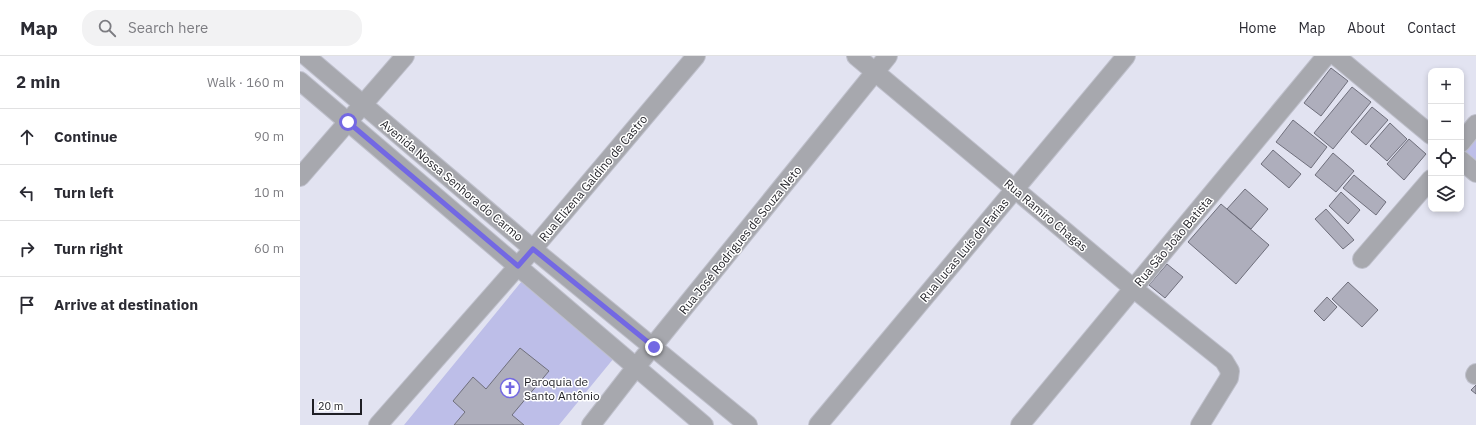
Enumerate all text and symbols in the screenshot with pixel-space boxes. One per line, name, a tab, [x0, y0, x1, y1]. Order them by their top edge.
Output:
search box	[82, 10, 362, 46]
text: Map	[20, 16, 58, 40]
icon: search	[96, 17, 118, 39]
text: Search here	[128, 18, 208, 37]
text: Home	[1239, 19, 1276, 37]
text: Map	[1298, 19, 1325, 37]
text: About	[1347, 19, 1385, 37]
text: Contact	[1407, 19, 1456, 37]
map controls	[1428, 68, 1464, 212]
button: +	[1428, 68, 1464, 104]
text: 2 min	[16, 71, 60, 93]
text: Walk · 160 m	[207, 74, 284, 91]
button: −	[1428, 104, 1464, 140]
street label: Rua Elizena Galdino de Castro	[536, 111, 651, 244]
route start	[339, 113, 357, 131]
street label: Avenida Nossa Senhora do Carmo	[378, 116, 527, 244]
icon: ahead	[16, 126, 38, 148]
text: Continue	[54, 127, 118, 146]
text: 90 m	[254, 128, 284, 145]
button: locate	[1428, 140, 1464, 176]
street label: Rua José Rodrigues de Souza Neto	[676, 163, 805, 317]
street label: Rua Ramiro Chagas	[1001, 176, 1091, 254]
button: layers	[1428, 176, 1464, 212]
icon: left	[16, 182, 38, 204]
text: Turn left	[54, 183, 114, 202]
text: 10 m	[254, 184, 284, 201]
street label: Rua São João Batista	[1131, 192, 1216, 289]
street label: Rua Lucas Luís de Farias	[916, 195, 1012, 305]
icon: right	[16, 238, 38, 260]
text: Turn right	[54, 239, 123, 258]
text: 60 m	[254, 240, 284, 257]
icon: arrive	[16, 294, 38, 316]
text: Arrive at destination	[54, 295, 198, 314]
route end	[645, 338, 663, 356]
place label: Paroquia de Santo Antônio	[524, 374, 600, 403]
church icon: Paroquia de Santo Antônio	[499, 377, 521, 399]
scale bar	[312, 397, 362, 416]
text: 20 m	[318, 399, 343, 413]

